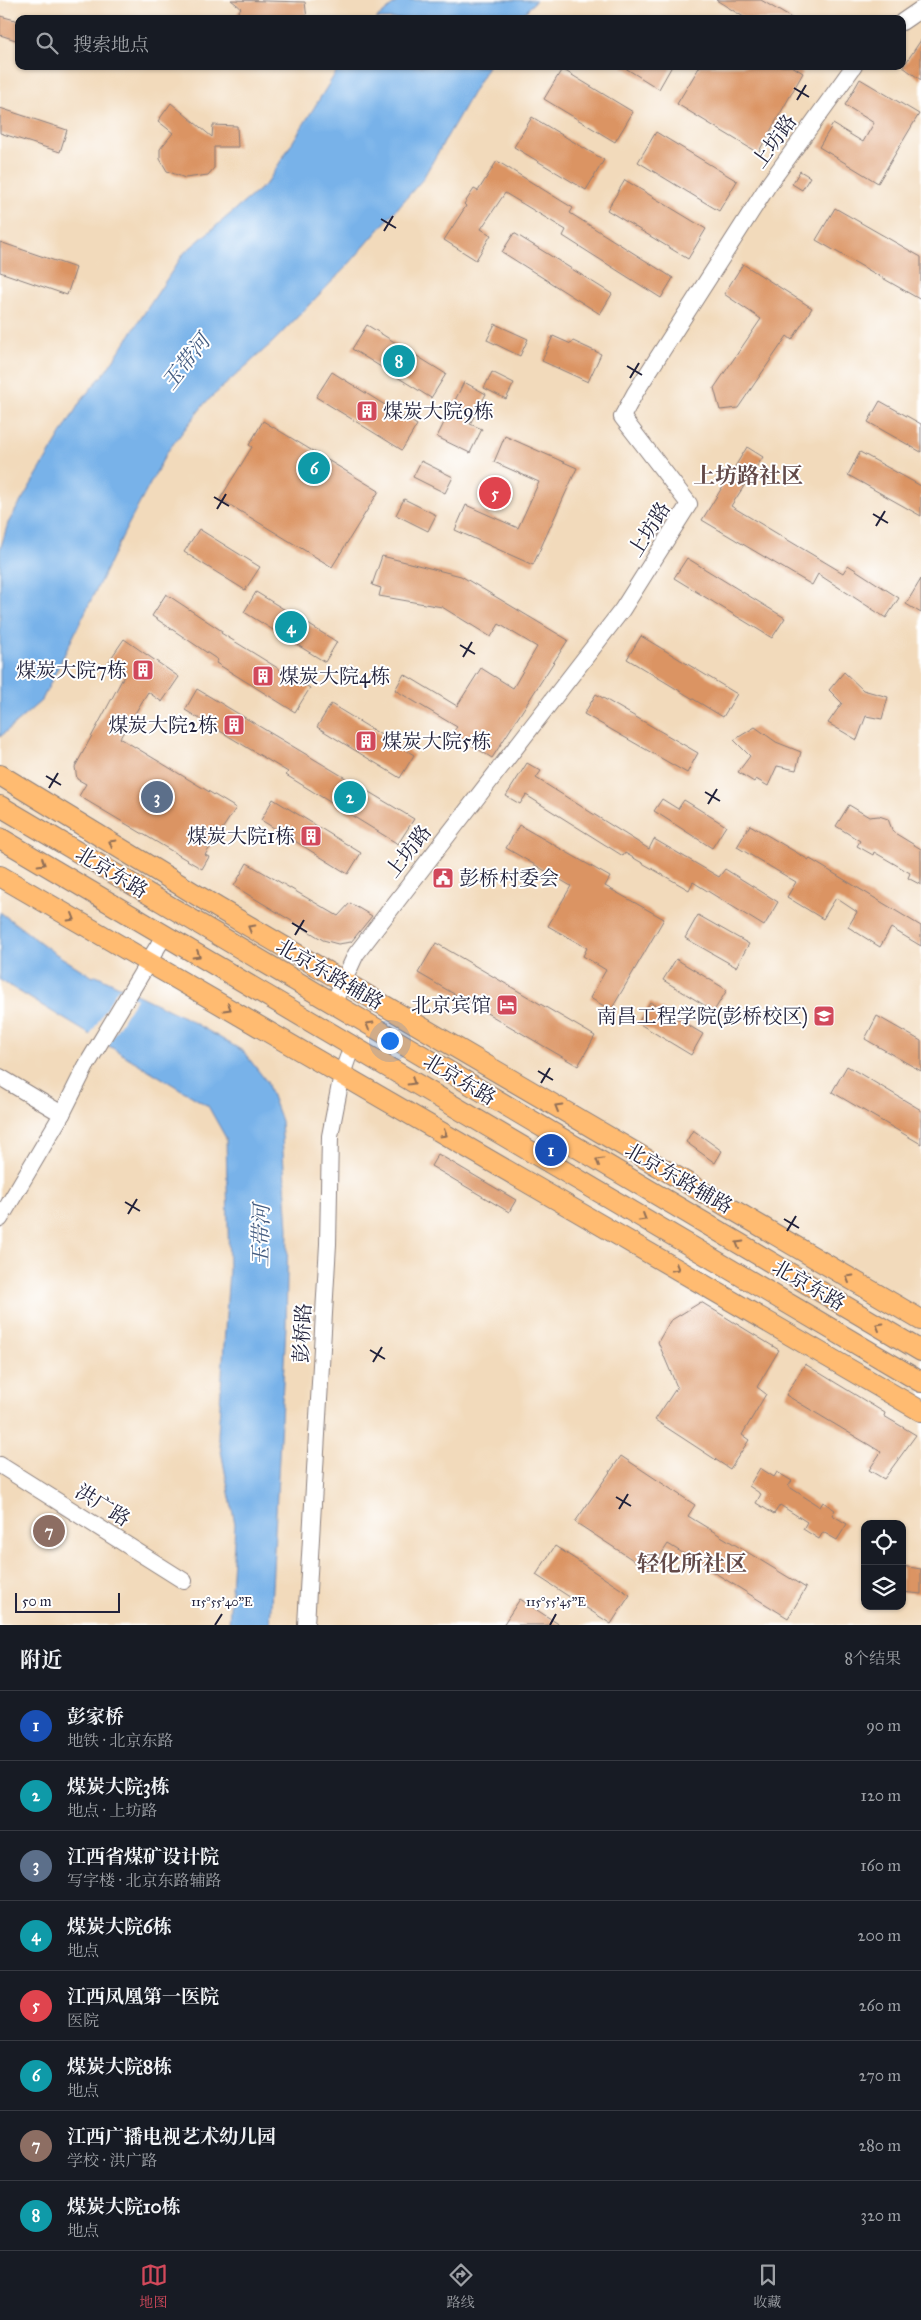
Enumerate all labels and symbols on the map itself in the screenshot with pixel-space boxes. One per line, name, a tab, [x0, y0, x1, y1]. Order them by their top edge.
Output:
street label: 上坊路	[747, 110, 801, 172]
water label: 玉带河	[156, 326, 218, 395]
pin: 8	[383, 342, 415, 380]
building icon: 煤炭大院9栋	[355, 399, 379, 423]
place label: 煤炭大院9栋	[383, 399, 494, 423]
pin: 6	[298, 449, 330, 487]
district label: 上坊路社区	[693, 462, 803, 489]
pin: 5	[479, 474, 511, 512]
street label: 上坊路	[623, 497, 675, 561]
pin: 4	[275, 608, 307, 646]
place label: 煤炭大院7栋	[16, 658, 127, 682]
building icon: 煤炭大院7栋	[131, 658, 155, 682]
building icon: 煤炭大院4栋	[251, 664, 275, 688]
place label: 煤炭大院4栋	[279, 664, 390, 688]
place label: 煤炭大院2栋	[108, 713, 218, 737]
building icon: 煤炭大院2栋	[222, 713, 246, 737]
building icon: 煤炭大院5栋	[354, 729, 378, 753]
place label: 煤炭大院5栋	[382, 729, 491, 753]
pin: 3	[141, 778, 173, 816]
pin: 2	[334, 778, 366, 816]
street label: 上坊路	[380, 820, 436, 882]
place label: 煤炭大院1栋	[187, 824, 295, 848]
building icon: 煤炭大院1栋	[299, 824, 323, 848]
one-way arrow	[109, 840, 118, 850]
street label: 北京东路	[72, 841, 152, 903]
one-way arrow	[36, 856, 45, 866]
public building icon: 彭桥村委会	[431, 866, 455, 890]
place label: 彭桥村委会	[459, 866, 559, 890]
one-way arrow	[67, 911, 76, 921]
one-way arrow	[248, 924, 257, 934]
street label: 北京东路辅路	[272, 934, 388, 1014]
one-way arrow	[191, 948, 200, 958]
place label: 北京宾馆	[411, 993, 491, 1017]
hotel icon: 北京宾馆	[495, 993, 519, 1017]
one-way arrow	[223, 1002, 232, 1012]
place label: 南昌工程学院(彭桥校区)	[597, 1004, 808, 1029]
school or university icon: 南昌工程学院(彭桥校区)	[812, 1004, 836, 1028]
one-way arrow	[365, 1021, 374, 1031]
your location	[377, 1028, 403, 1054]
street label: 北京东路	[420, 1048, 500, 1110]
one-way arrow	[407, 1075, 416, 1085]
one-way arrow	[554, 1104, 563, 1114]
one-way arrow	[439, 1127, 448, 1137]
pin: 1	[535, 1131, 567, 1169]
street label: 北京东路辅路	[621, 1138, 737, 1218]
one-way arrow	[595, 1158, 604, 1168]
water label: 玉带河	[247, 1200, 275, 1268]
one-way arrow	[637, 1211, 646, 1221]
one-way arrow	[735, 1240, 744, 1250]
street label: 北京东路	[768, 1255, 850, 1315]
one-way arrow	[670, 1261, 679, 1271]
one-way arrow	[845, 1274, 854, 1284]
street label: 彭桥路	[288, 1302, 316, 1364]
one-way arrow	[875, 1322, 884, 1332]
street label: 洪广路	[71, 1479, 135, 1531]
pin: 7	[33, 1512, 65, 1550]
district label: 轻化所社区	[637, 1550, 747, 1577]
scale bar	[15, 1590, 120, 1613]
text: 115°55'40"E	[191, 1595, 253, 1609]
text: 115°55'45"E	[526, 1595, 586, 1609]

